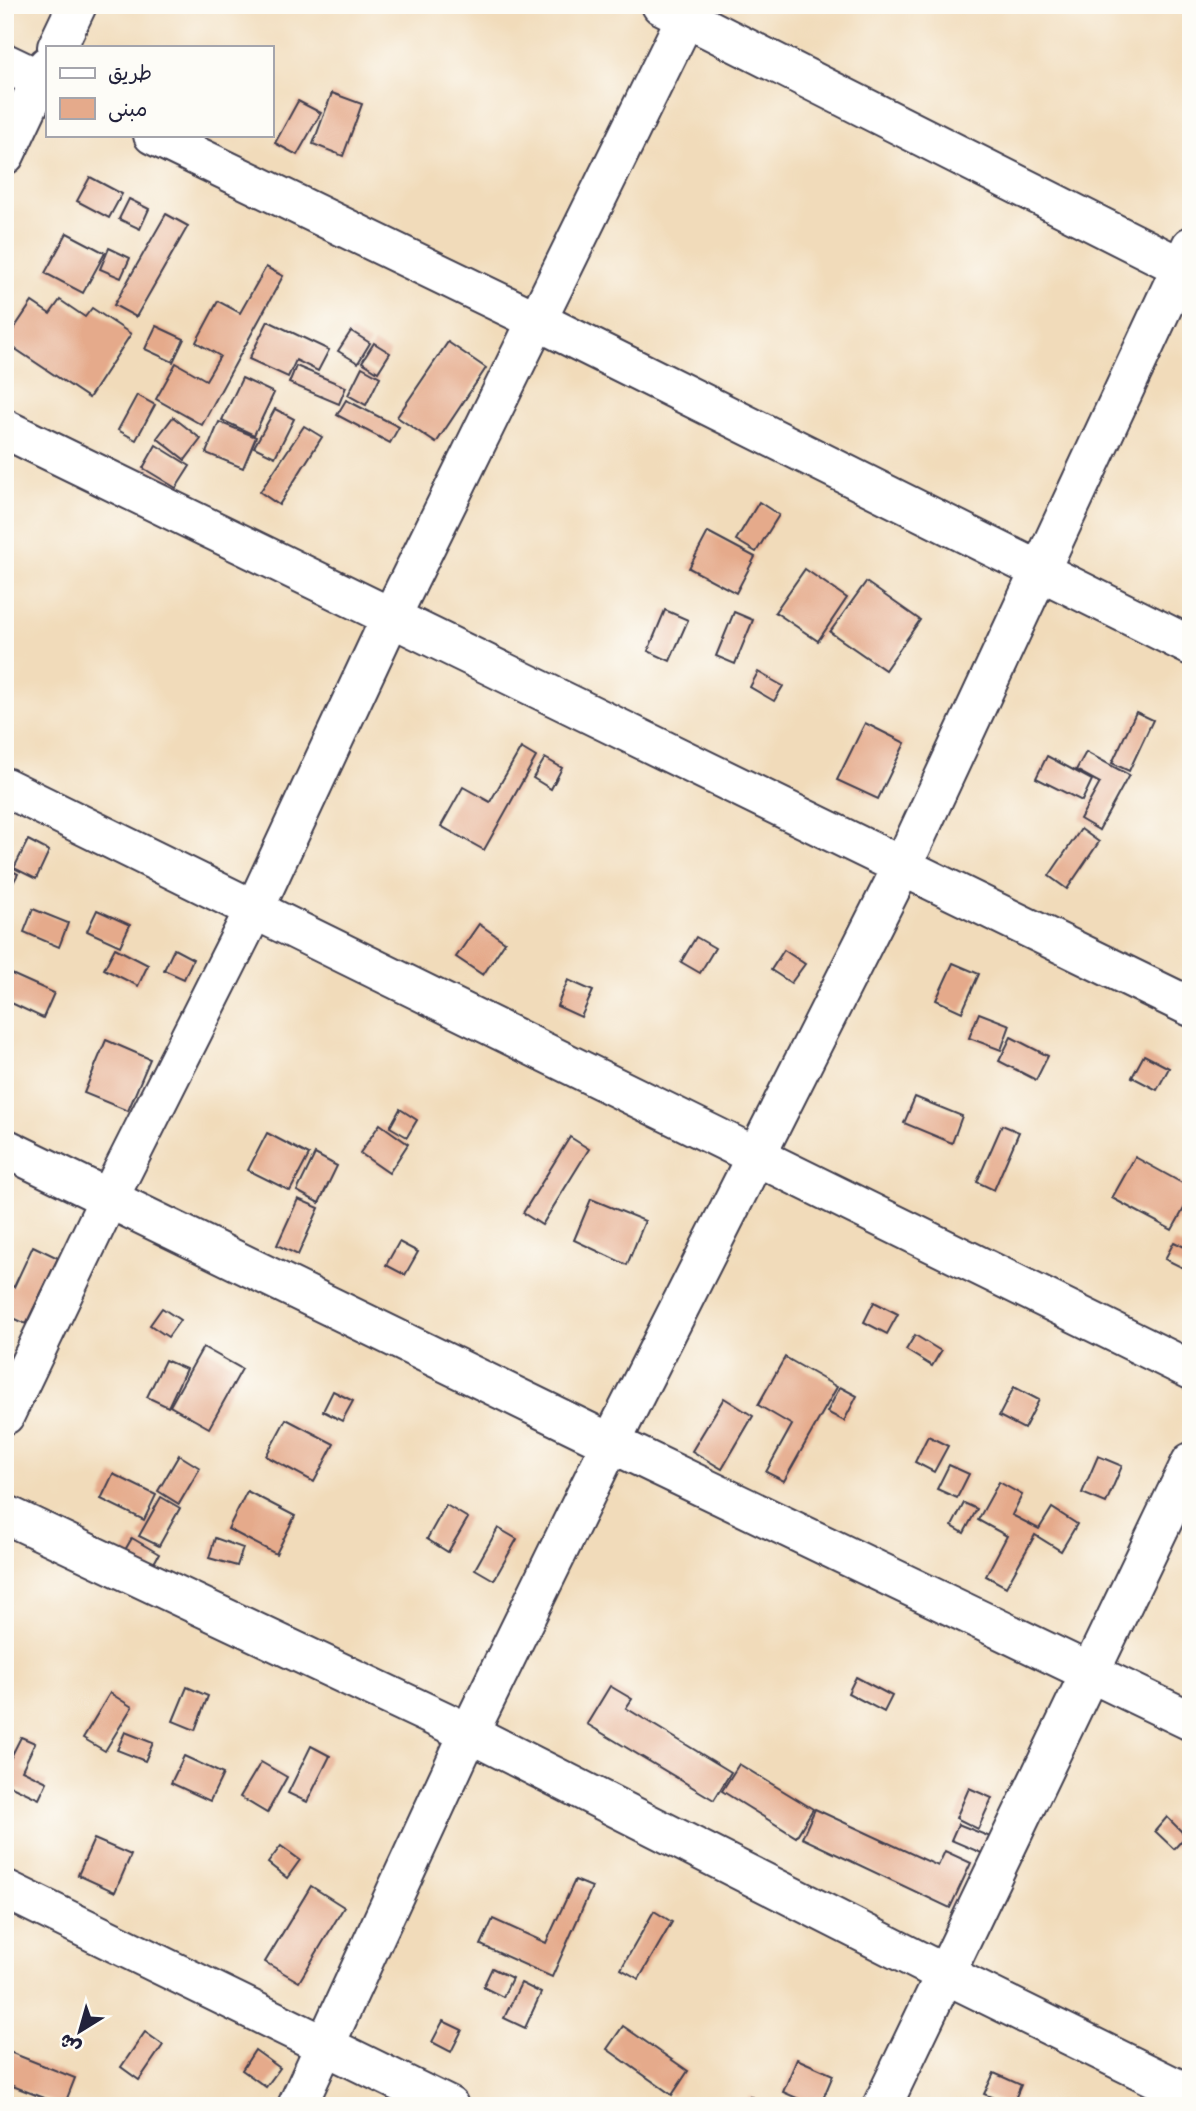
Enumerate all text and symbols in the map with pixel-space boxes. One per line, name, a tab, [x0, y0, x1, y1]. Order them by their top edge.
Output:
legend	[46, 46, 273, 136]
text: طريق	[108, 59, 152, 87]
text: مبنى	[108, 95, 147, 123]
north arrow	[46, 1996, 116, 2066]
text: ش	[54, 2028, 86, 2060]

